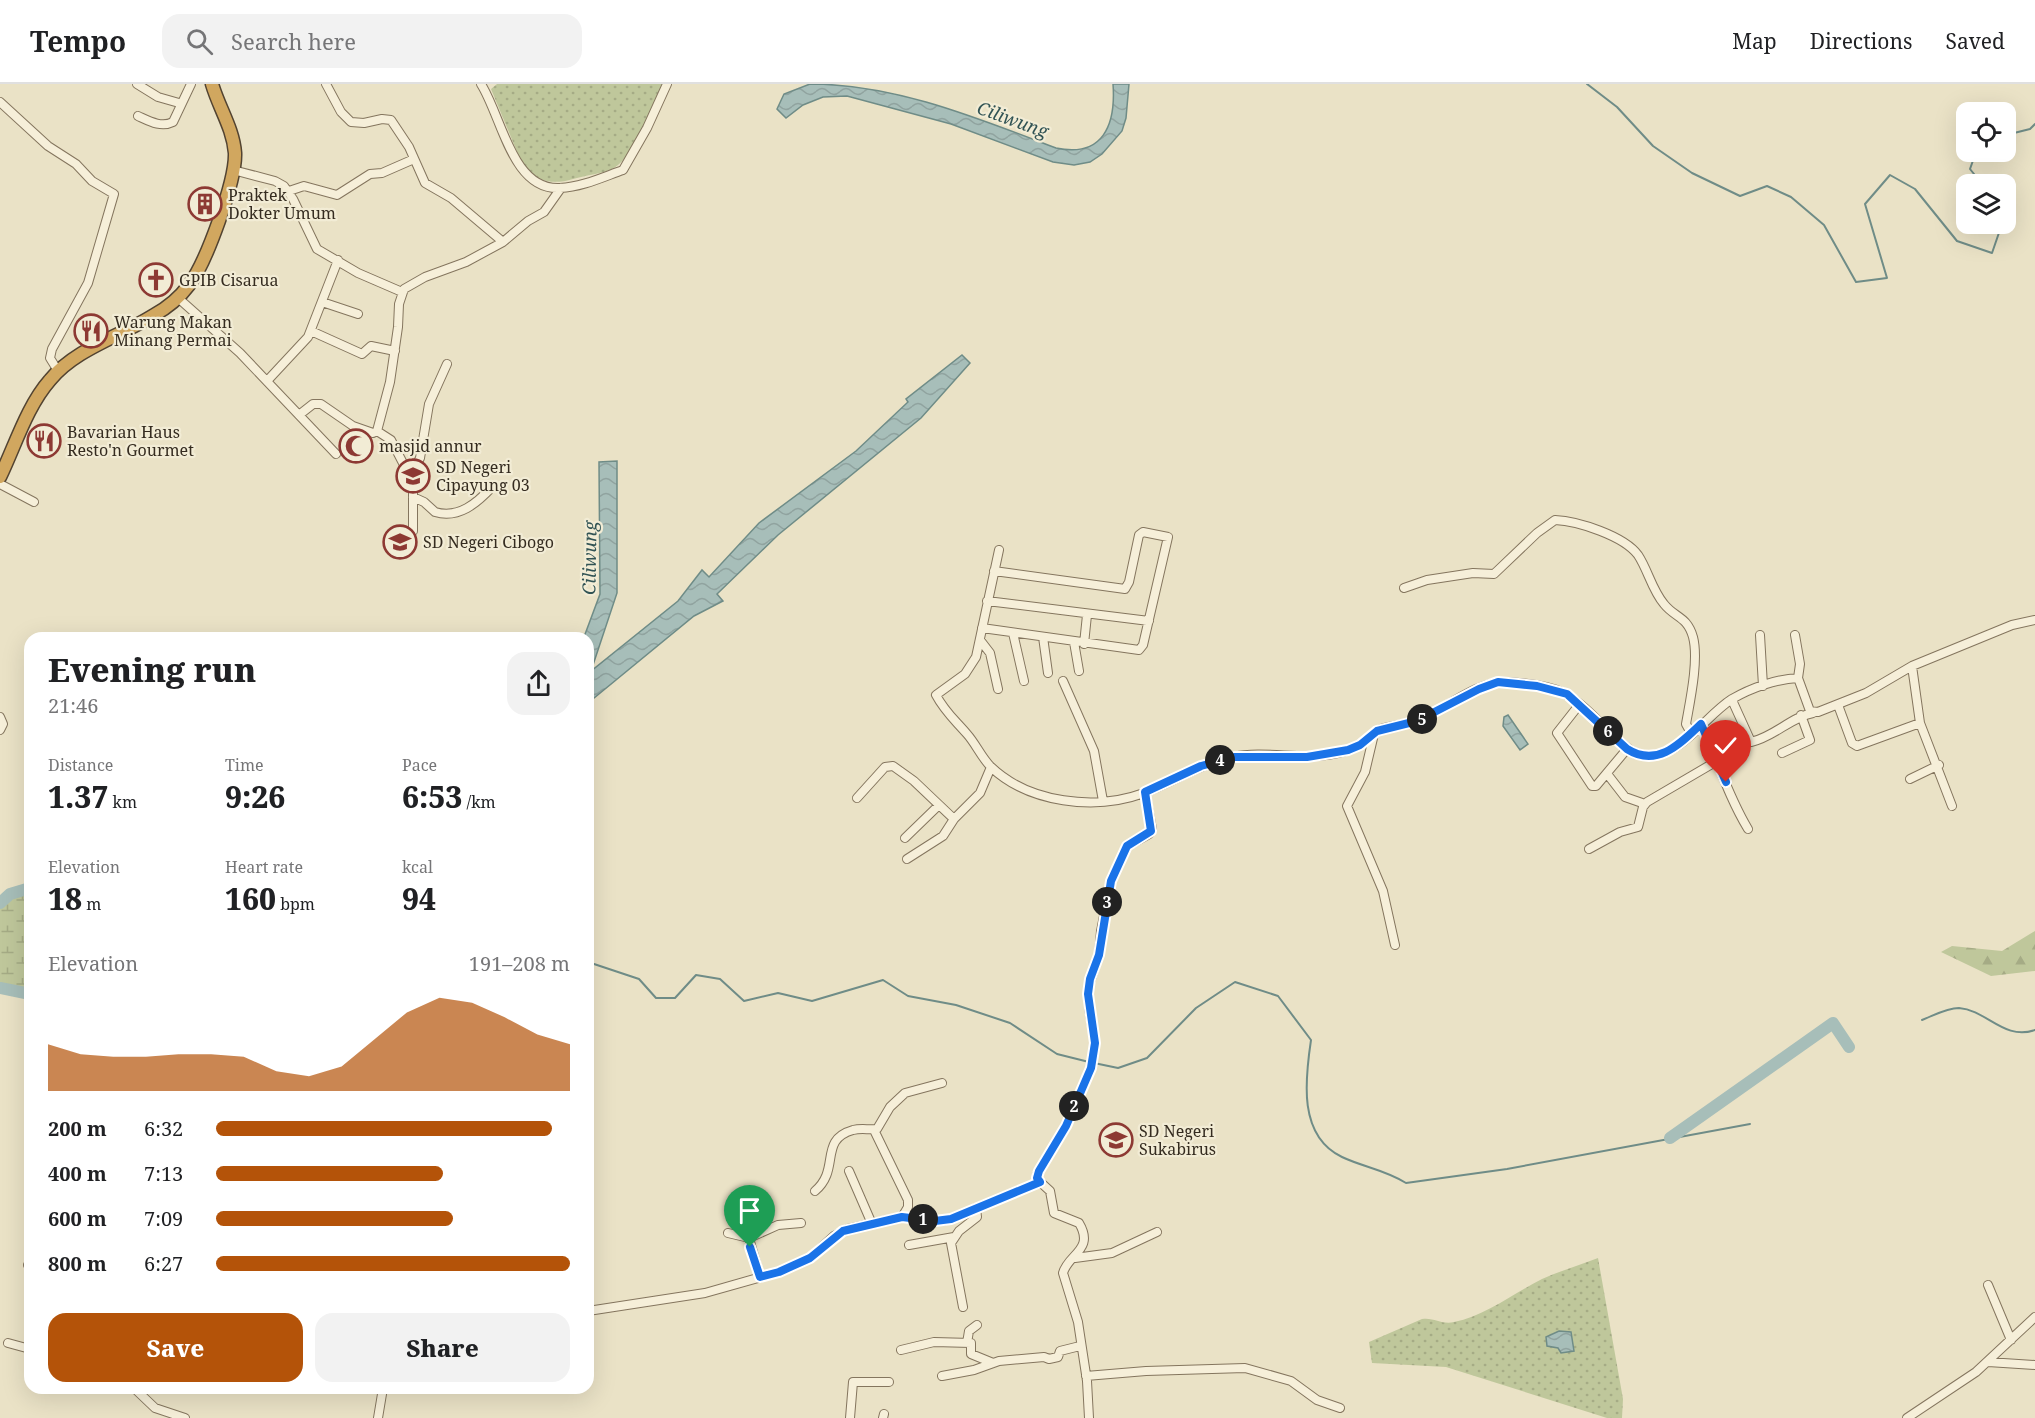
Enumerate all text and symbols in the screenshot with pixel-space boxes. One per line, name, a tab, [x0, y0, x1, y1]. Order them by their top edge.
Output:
search box	[162, 14, 582, 68]
text: Tempo	[30, 22, 126, 60]
icon: search	[183, 25, 216, 58]
text: Search here	[231, 26, 356, 56]
text: Map	[1732, 27, 1777, 55]
text: Directions	[1810, 27, 1912, 55]
text: Saved	[1945, 27, 2005, 55]
water label: Ciliwung	[974, 95, 1053, 143]
map controls	[1956, 102, 2016, 234]
button: locate	[1956, 102, 2016, 162]
button: layers	[1956, 174, 2016, 234]
place label: Praktek Dokter Umum	[228, 184, 336, 224]
building icon: Praktek Dokter Umum	[187, 186, 223, 222]
church icon: GPIB Cisarua	[138, 262, 174, 298]
place label: GPIB Cisarua	[179, 269, 278, 291]
place label: Warung Makan Minang Permai	[114, 311, 232, 351]
restaurant icon: Warung Makan Minang Permai	[73, 313, 109, 349]
place label: Bavarian Haus Resto'n Gourmet	[67, 421, 194, 461]
restaurant icon: Bavarian Haus Resto'n Gourmet	[26, 423, 62, 459]
mosque icon: masjid annur	[338, 428, 374, 464]
place label: masjid annur	[379, 435, 482, 457]
place label: SD Negeri Cipayung 03	[436, 456, 530, 496]
school or university icon: SD Negeri Cipayung 03	[395, 458, 431, 494]
water label: Ciliwung	[576, 520, 602, 595]
school or university icon: SD Negeri Cibogo	[382, 524, 418, 560]
place label: SD Negeri Cibogo	[423, 531, 554, 553]
text: Evening run	[48, 647, 256, 692]
button: share	[507, 652, 570, 715]
text: 21:46	[48, 692, 98, 719]
pin: 5	[1407, 704, 1437, 734]
text: 5	[1417, 708, 1427, 730]
pin: 6	[1593, 716, 1623, 746]
text: 6	[1603, 720, 1613, 742]
pin	[1700, 720, 1751, 782]
icon: check	[1709, 729, 1742, 762]
pin: 4	[1205, 745, 1235, 775]
text: 4	[1215, 749, 1225, 771]
text: Distance	[48, 754, 113, 776]
text: Time	[225, 754, 264, 776]
text: Pace	[402, 754, 437, 776]
text: 1.37	[48, 776, 108, 817]
text: 9:26	[225, 776, 285, 817]
text: 6:53	[402, 776, 462, 817]
text: km	[108, 791, 137, 813]
text: /km	[462, 791, 496, 813]
text: Elevation	[48, 856, 120, 878]
text: Heart rate	[225, 856, 303, 878]
text: kcal	[402, 856, 433, 878]
text: 18	[48, 878, 82, 919]
text: 160	[225, 878, 276, 919]
text: 94	[402, 878, 436, 919]
pin: 3	[1092, 887, 1122, 917]
text: 3	[1102, 891, 1112, 913]
text: m	[82, 893, 101, 915]
text: bpm	[276, 893, 315, 915]
text: Elevation	[48, 950, 138, 977]
text: 191–208 m	[469, 950, 570, 977]
pin: 2	[1059, 1091, 1089, 1121]
text: 2	[1069, 1095, 1079, 1117]
text: 200 m	[48, 1115, 107, 1142]
text: 6:32	[144, 1115, 183, 1142]
place label: SD Negeri Sukabirus	[1139, 1120, 1216, 1160]
school or university icon: SD Negeri Sukabirus	[1098, 1122, 1134, 1158]
text: 400 m	[48, 1160, 107, 1187]
text: 7:13	[144, 1160, 183, 1187]
pin	[724, 1185, 775, 1247]
icon: arrive	[733, 1194, 766, 1227]
pin: 1	[908, 1204, 938, 1234]
text: 600 m	[48, 1205, 107, 1232]
text: 7:09	[144, 1205, 183, 1232]
text: 1	[918, 1208, 928, 1230]
text: 800 m	[48, 1250, 107, 1277]
text: 6:27	[144, 1250, 183, 1277]
button: Save	[48, 1313, 303, 1382]
button: Share	[315, 1313, 570, 1382]

